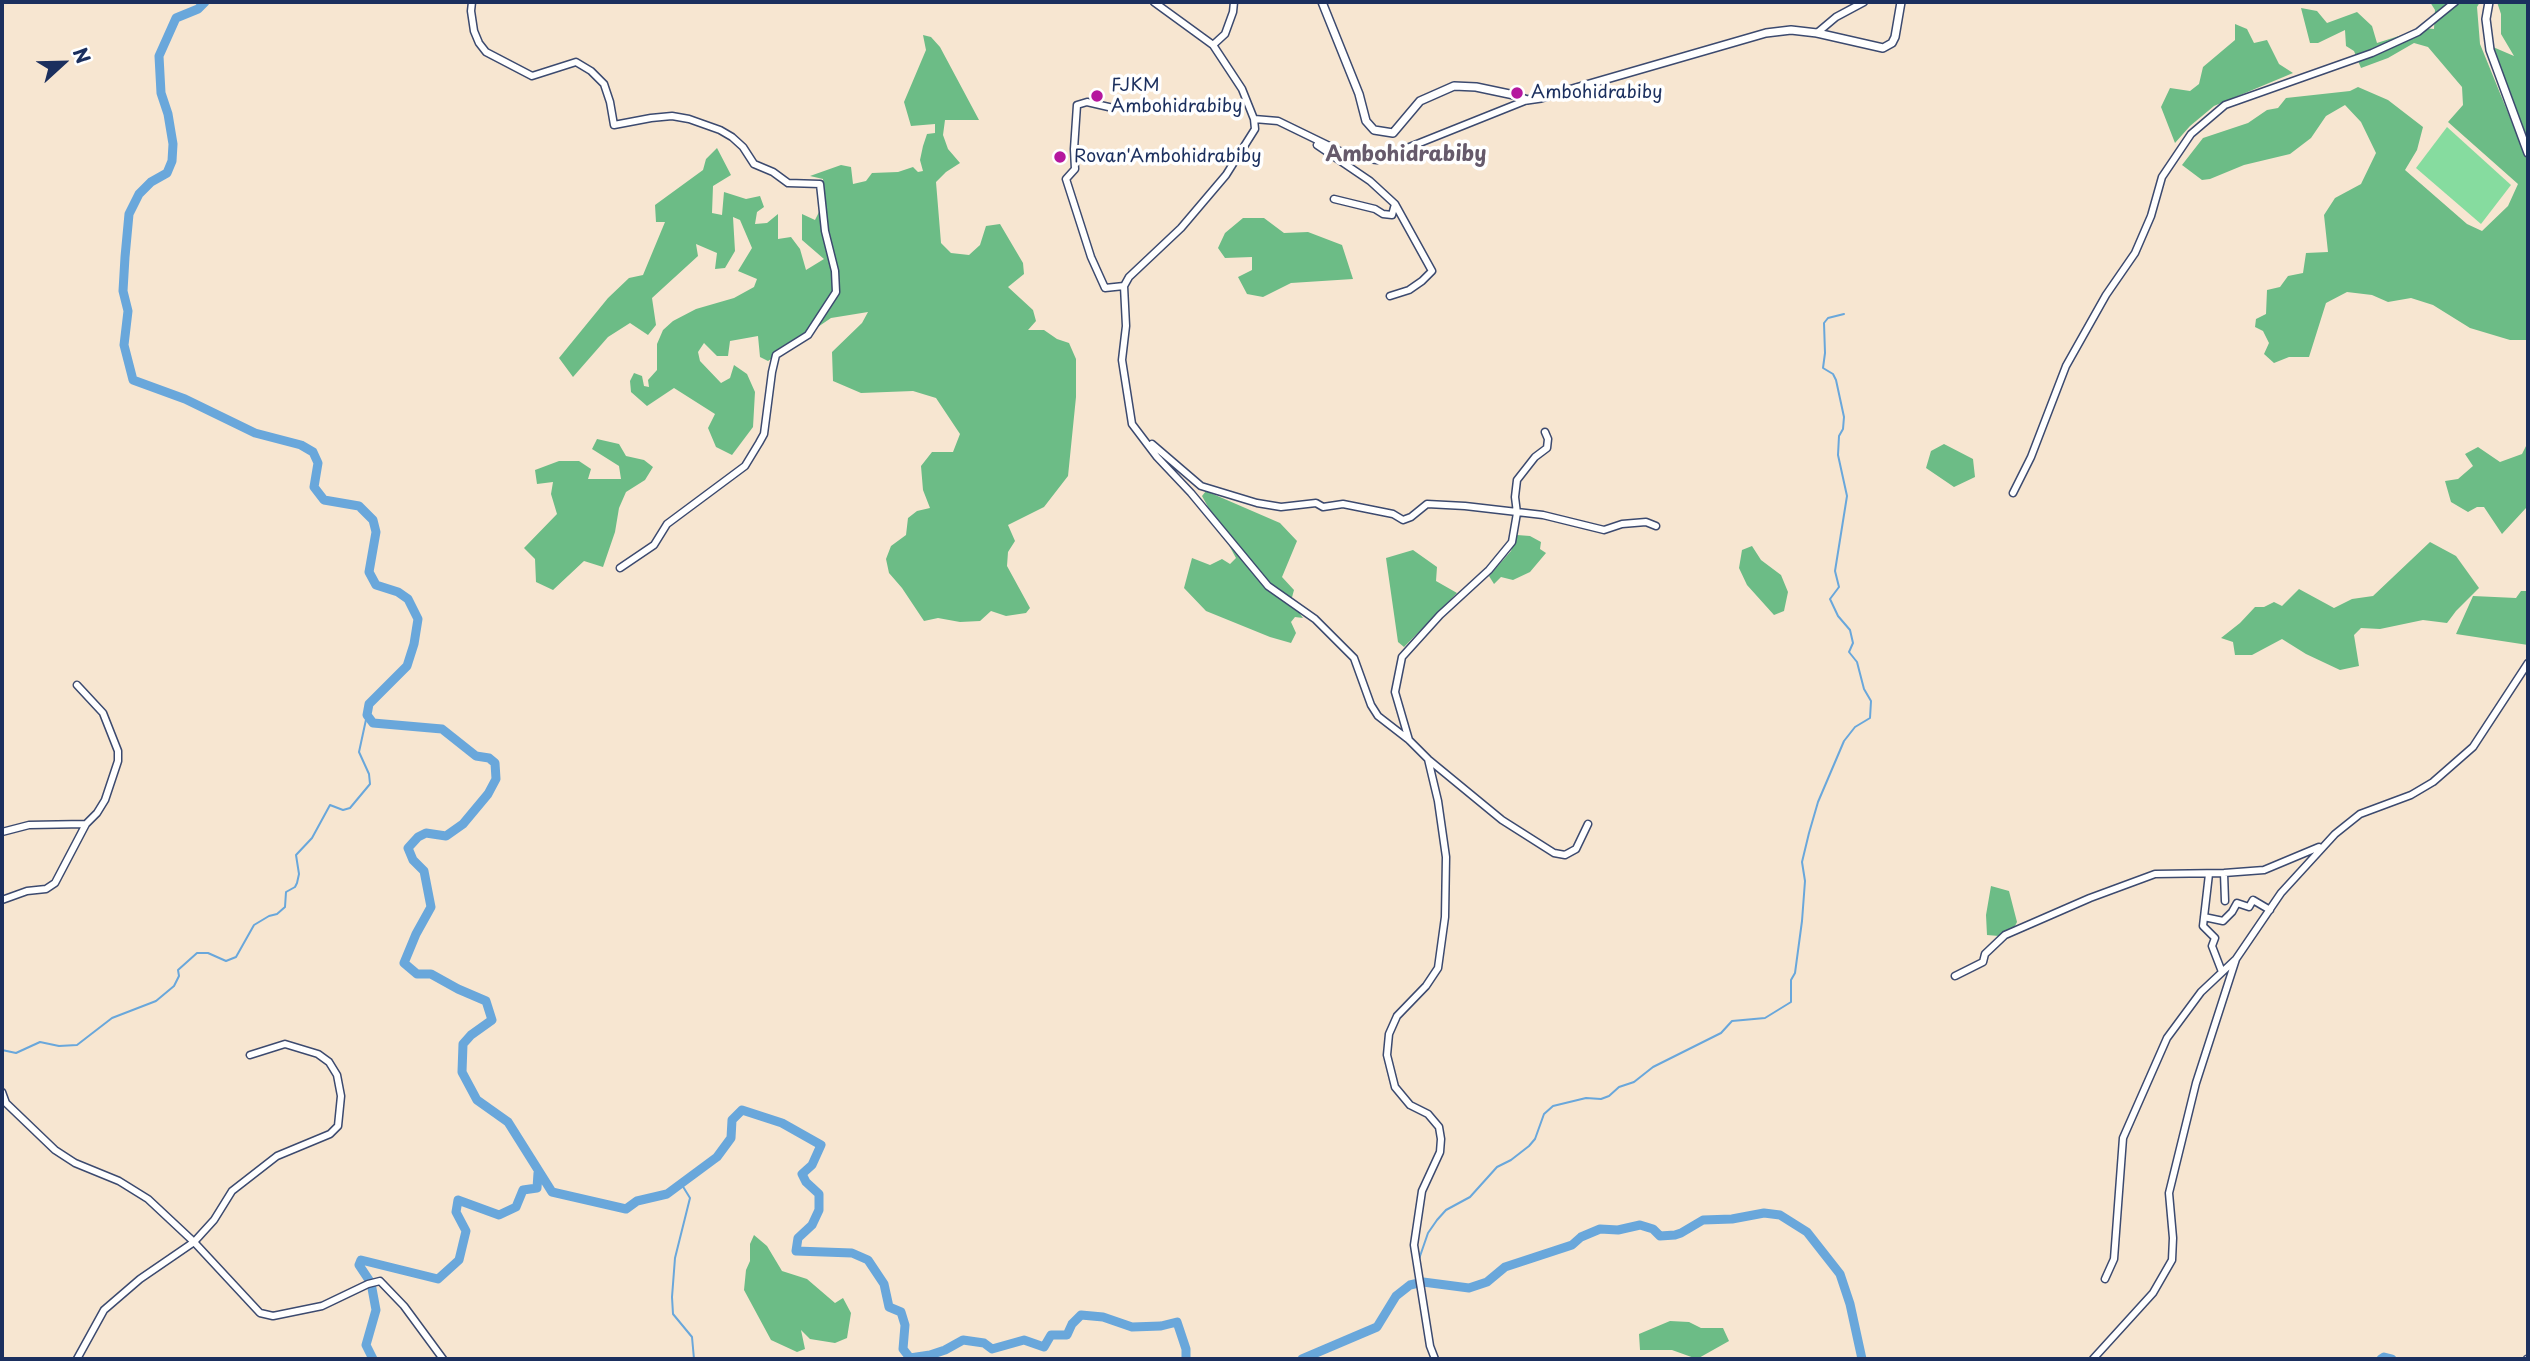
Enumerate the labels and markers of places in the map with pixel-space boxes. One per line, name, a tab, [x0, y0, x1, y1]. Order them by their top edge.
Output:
place label: FJKM Ambohidrabiby	[1111, 75, 1243, 118]
place label: Ambohidrabiby	[1531, 82, 1663, 104]
marker: Ambohidrabiby	[1509, 85, 1525, 101]
marker: FJKM Ambohidrabiby	[1089, 88, 1105, 104]
place label: Rovan'Ambohidrabiby	[1074, 146, 1262, 168]
marker: Rovan'Ambohidrabiby	[1052, 149, 1068, 165]

